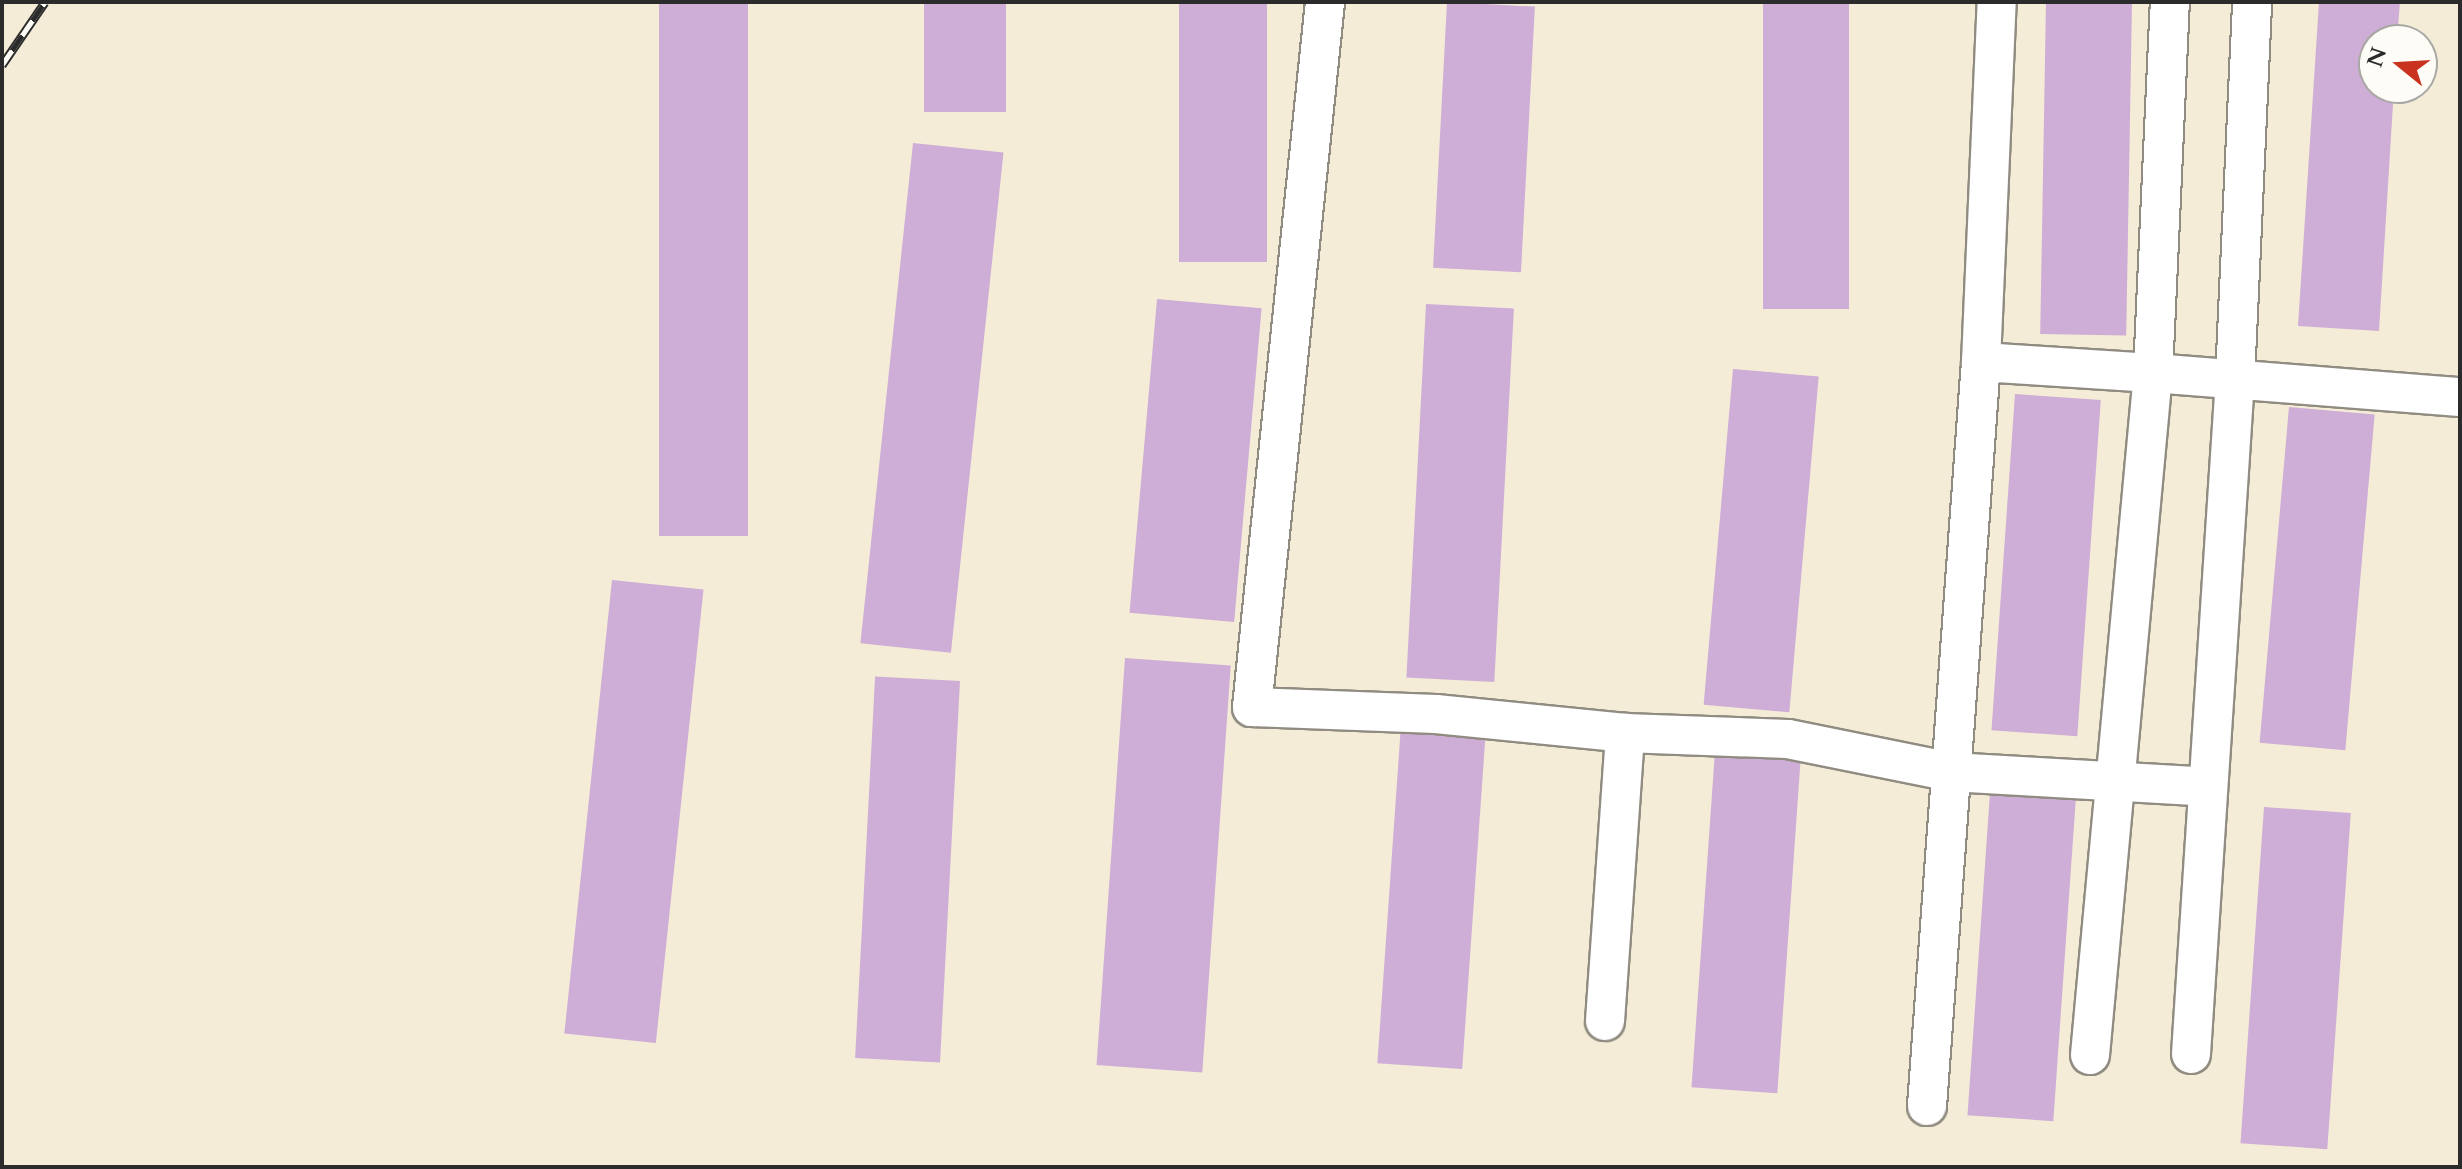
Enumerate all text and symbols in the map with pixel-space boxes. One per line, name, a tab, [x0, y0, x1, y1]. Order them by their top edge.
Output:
north arrow	[2358, 24, 2438, 104]
text: N	[2360, 43, 2394, 71]

